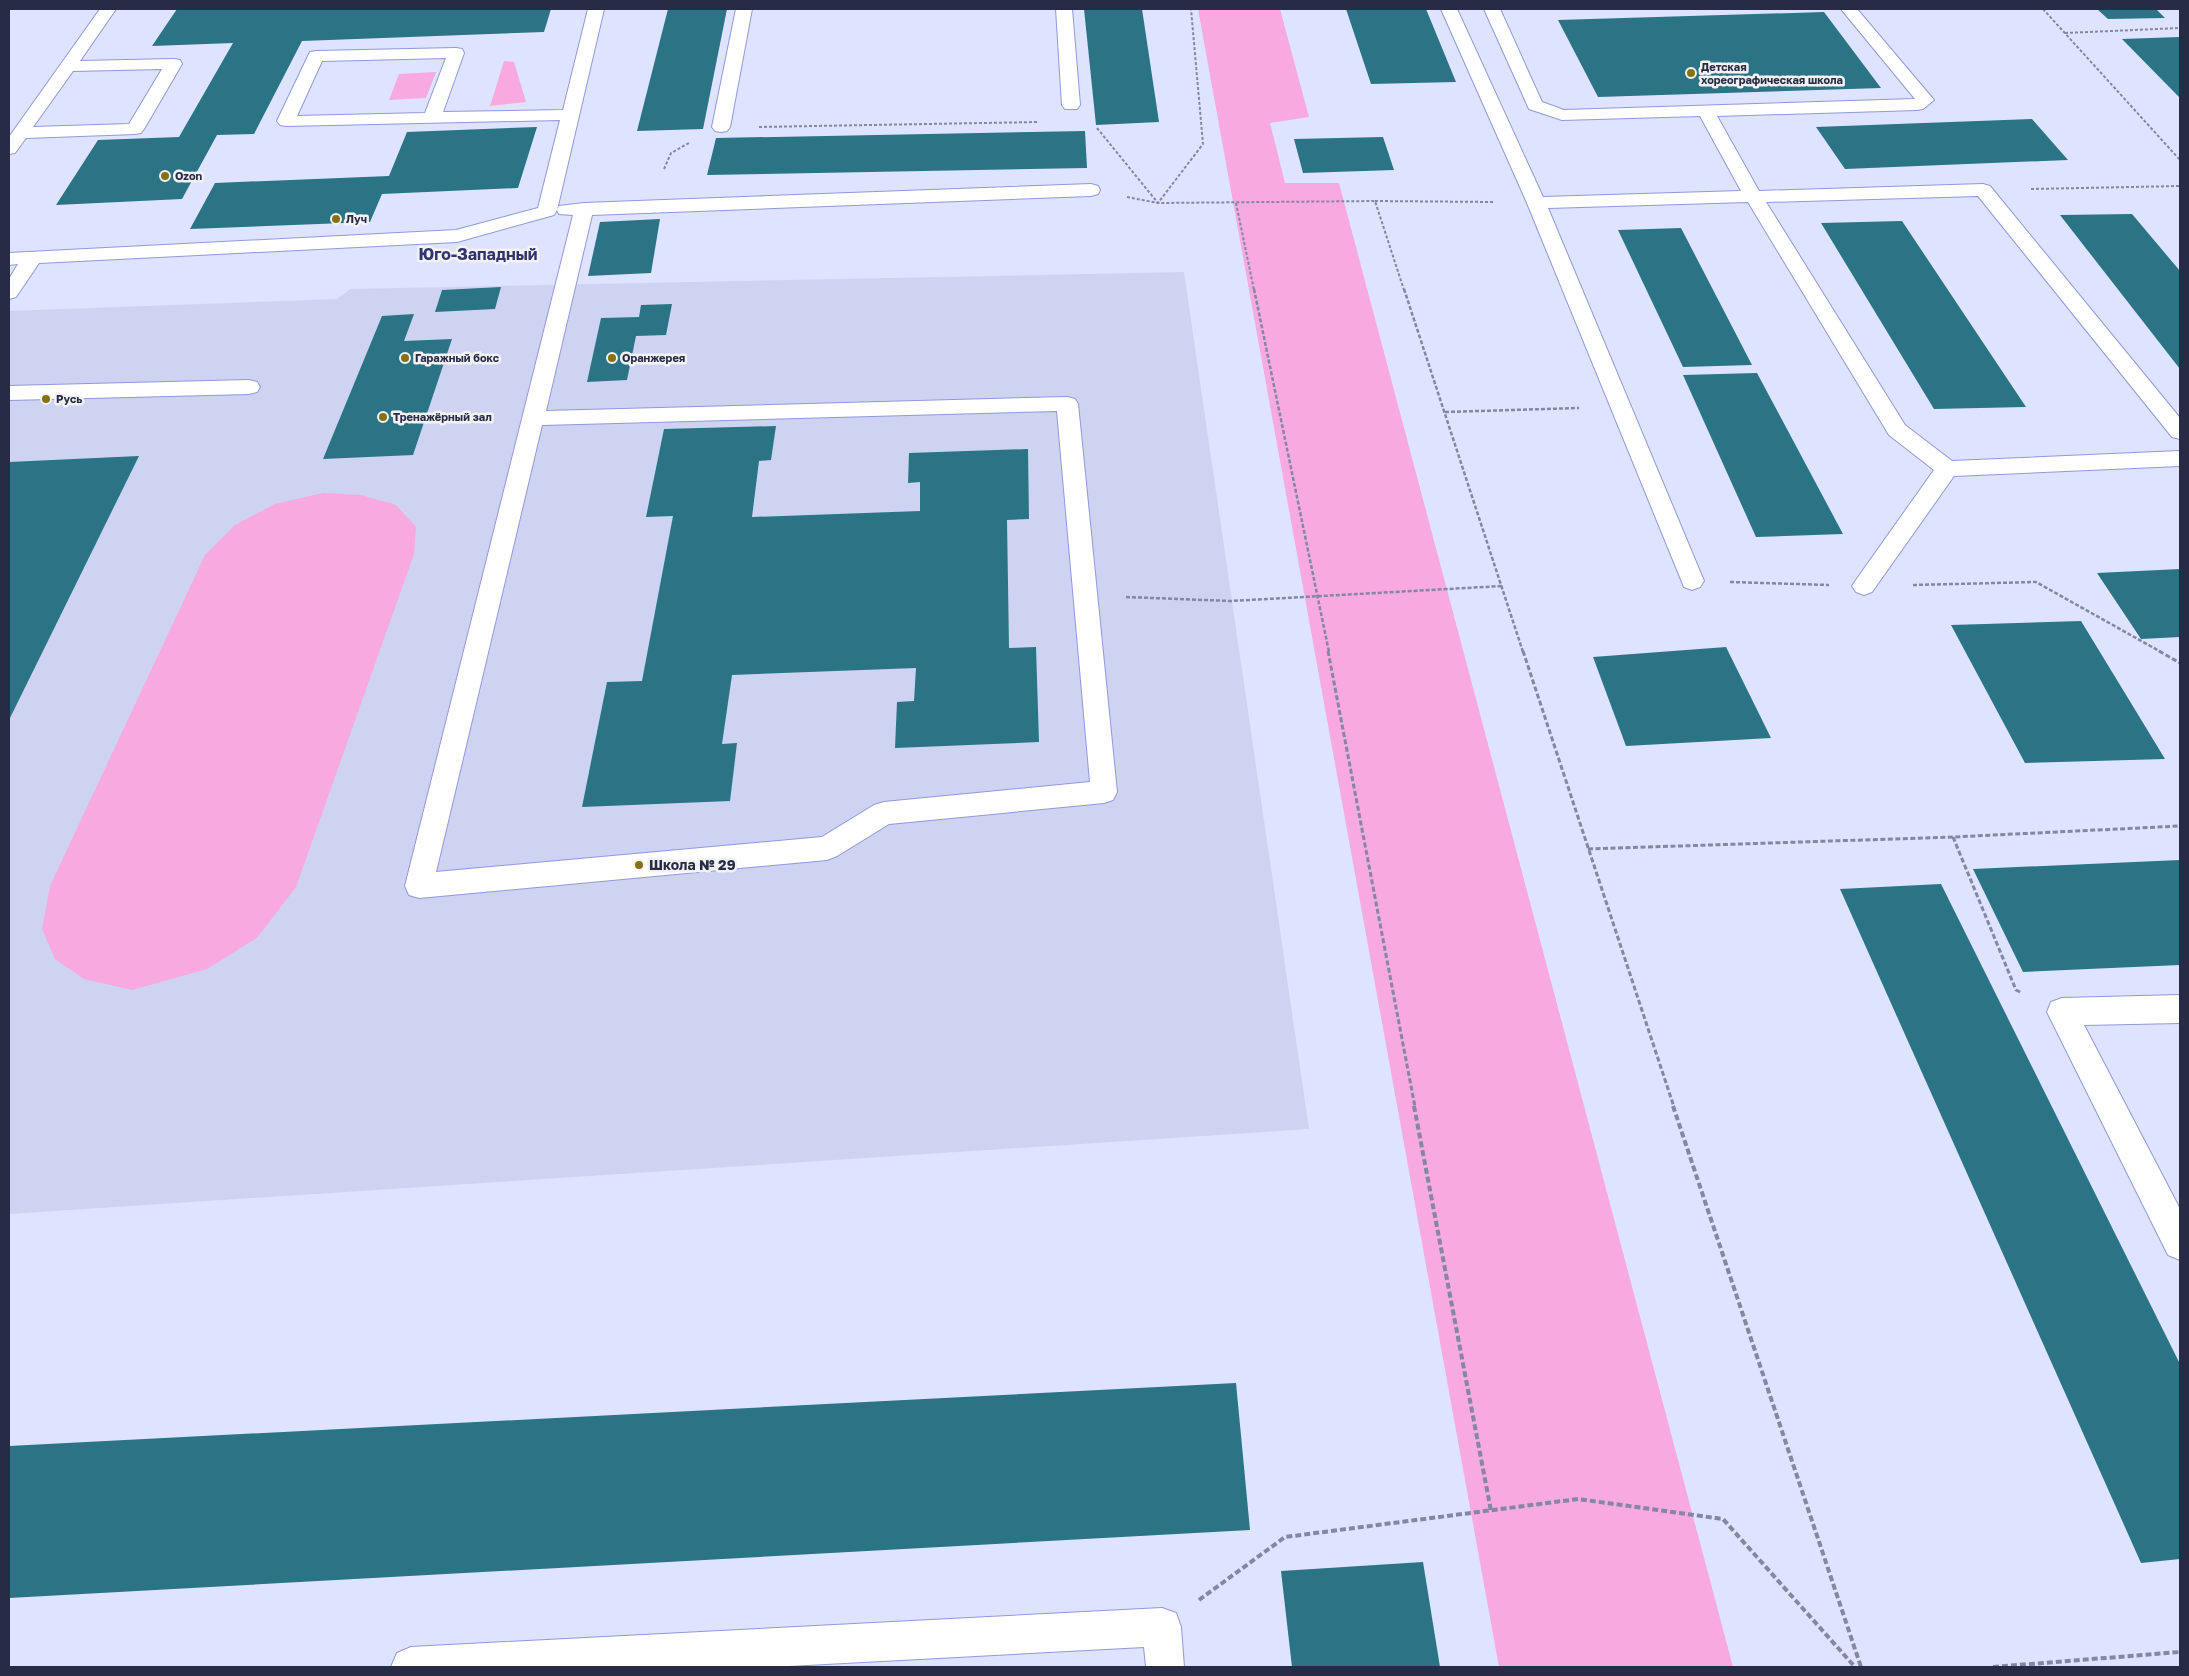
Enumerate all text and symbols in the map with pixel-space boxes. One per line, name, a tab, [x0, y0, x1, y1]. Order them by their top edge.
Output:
place label: Детская хореографическая школа	[1701, 60, 1843, 86]
marker: Детская хореографическая школа	[1685, 67, 1697, 79]
place label: Ozon	[175, 169, 203, 182]
marker: Ozon	[159, 170, 171, 182]
place label: Луч	[346, 212, 367, 225]
marker: Луч	[330, 213, 342, 225]
district label: Юго-Западный	[418, 244, 538, 264]
place label: Гаражный бокс	[415, 351, 500, 364]
place label: Оранжерея	[622, 351, 685, 364]
marker: Гаражный бокс	[399, 352, 411, 364]
marker: Оранжерея	[606, 352, 618, 364]
place label: Русь	[56, 392, 82, 405]
marker: Русь	[40, 393, 52, 405]
place label: Тренажёрный зал	[393, 410, 492, 423]
marker: Тренажёрный зал	[377, 411, 389, 423]
place label: Школа № 29	[649, 856, 736, 873]
marker: Школа № 29	[633, 859, 645, 871]

